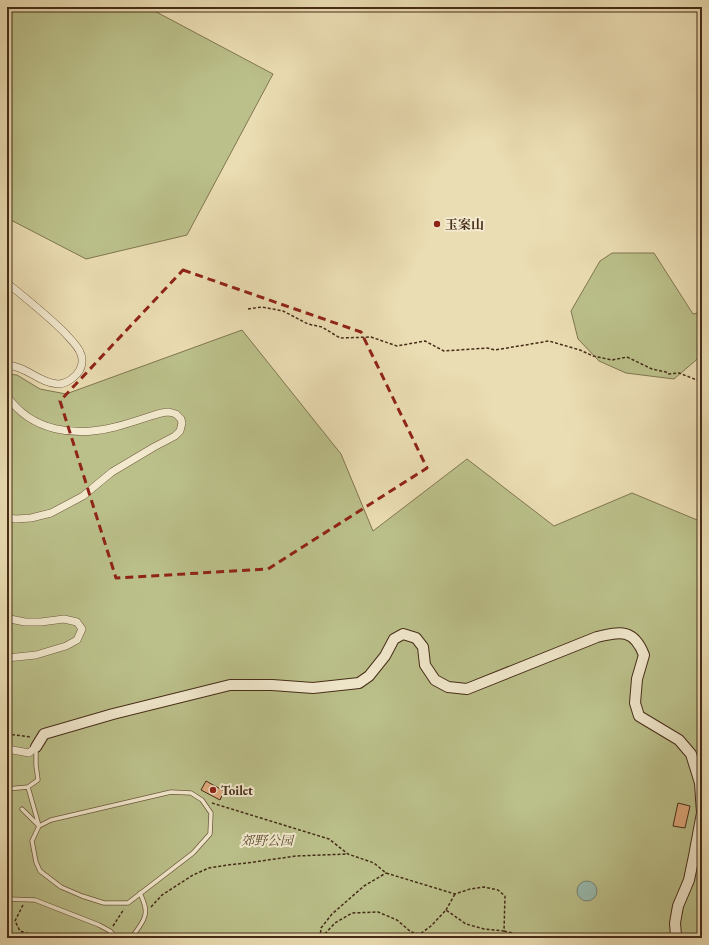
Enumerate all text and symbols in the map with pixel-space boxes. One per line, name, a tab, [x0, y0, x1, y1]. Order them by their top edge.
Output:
place label: 玉案山	[445, 216, 484, 233]
marker: 玉案山	[432, 219, 442, 229]
place label: Toilet	[221, 782, 253, 799]
marker: Toilet	[208, 785, 218, 795]
park label: 郊野公园	[241, 832, 295, 849]

